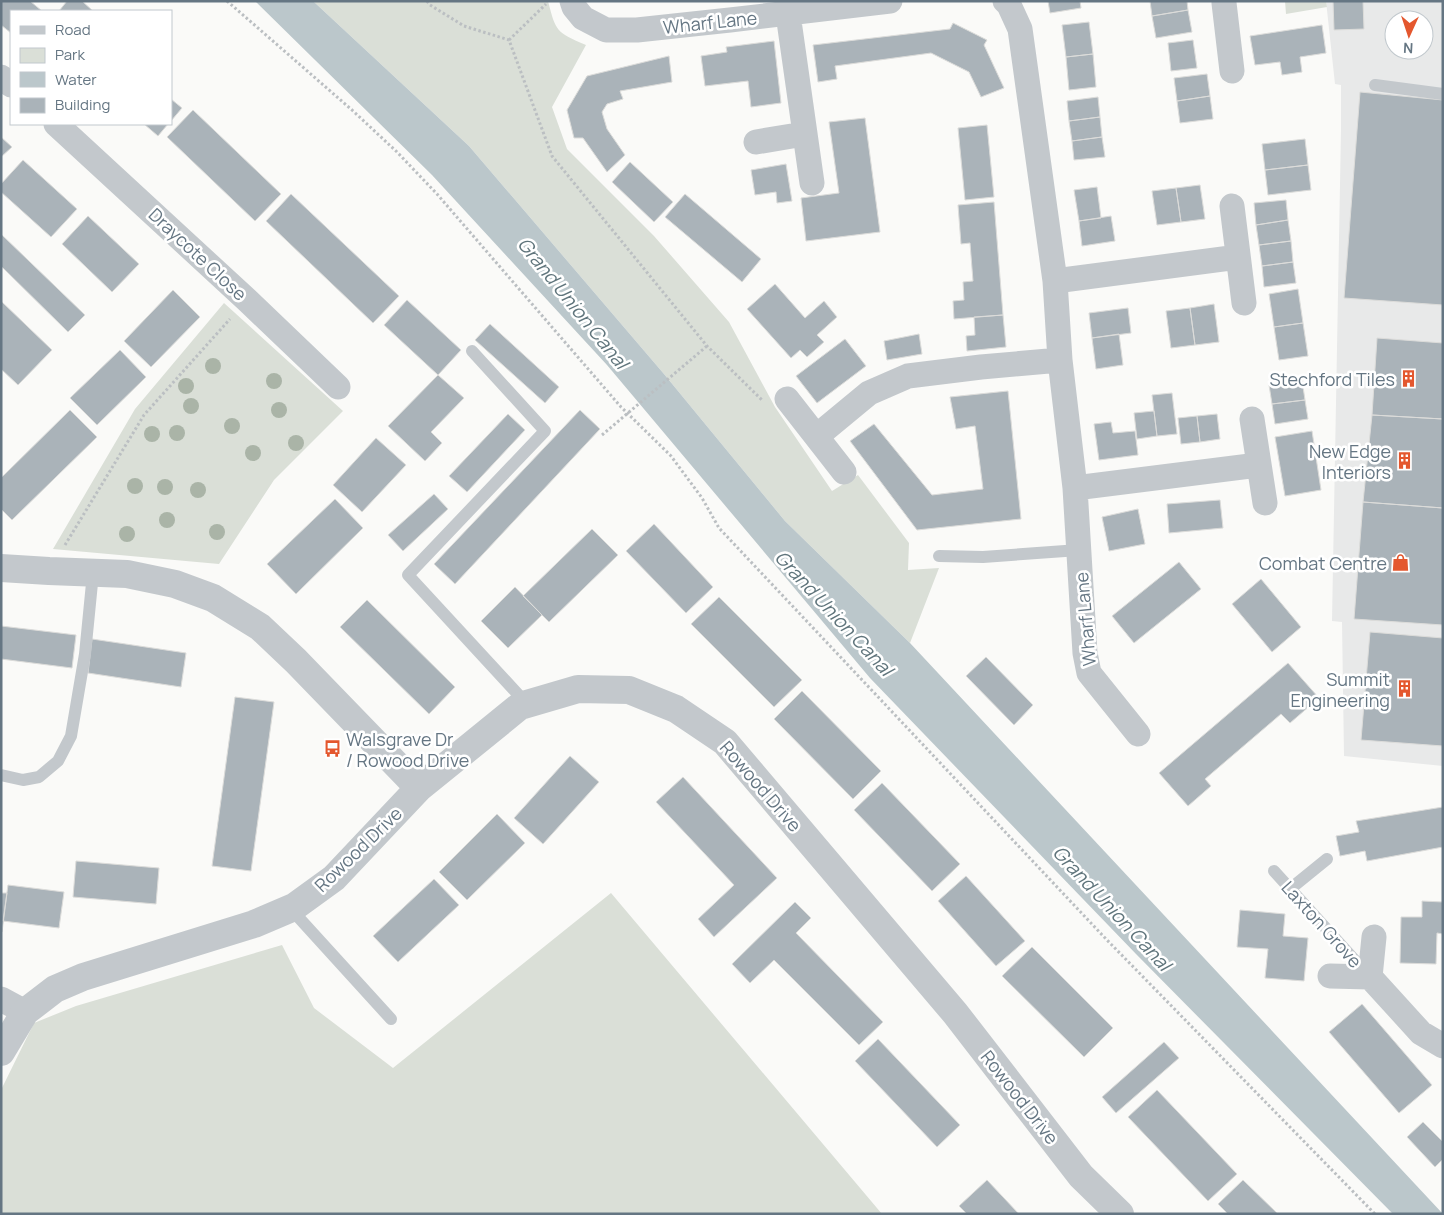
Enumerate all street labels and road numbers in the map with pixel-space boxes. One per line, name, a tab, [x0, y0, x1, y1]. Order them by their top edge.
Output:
street label: Wharf Lane	[662, 5, 758, 39]
street label: Draycote Close	[144, 202, 252, 306]
street label: Wharf Lane	[1069, 571, 1101, 667]
street label: Rowood Drive	[715, 736, 807, 836]
street label: Rowood Drive	[309, 801, 407, 897]
street label: Laxton Grove	[1277, 875, 1367, 973]
street label: Rowood Drive	[976, 1045, 1064, 1149]

